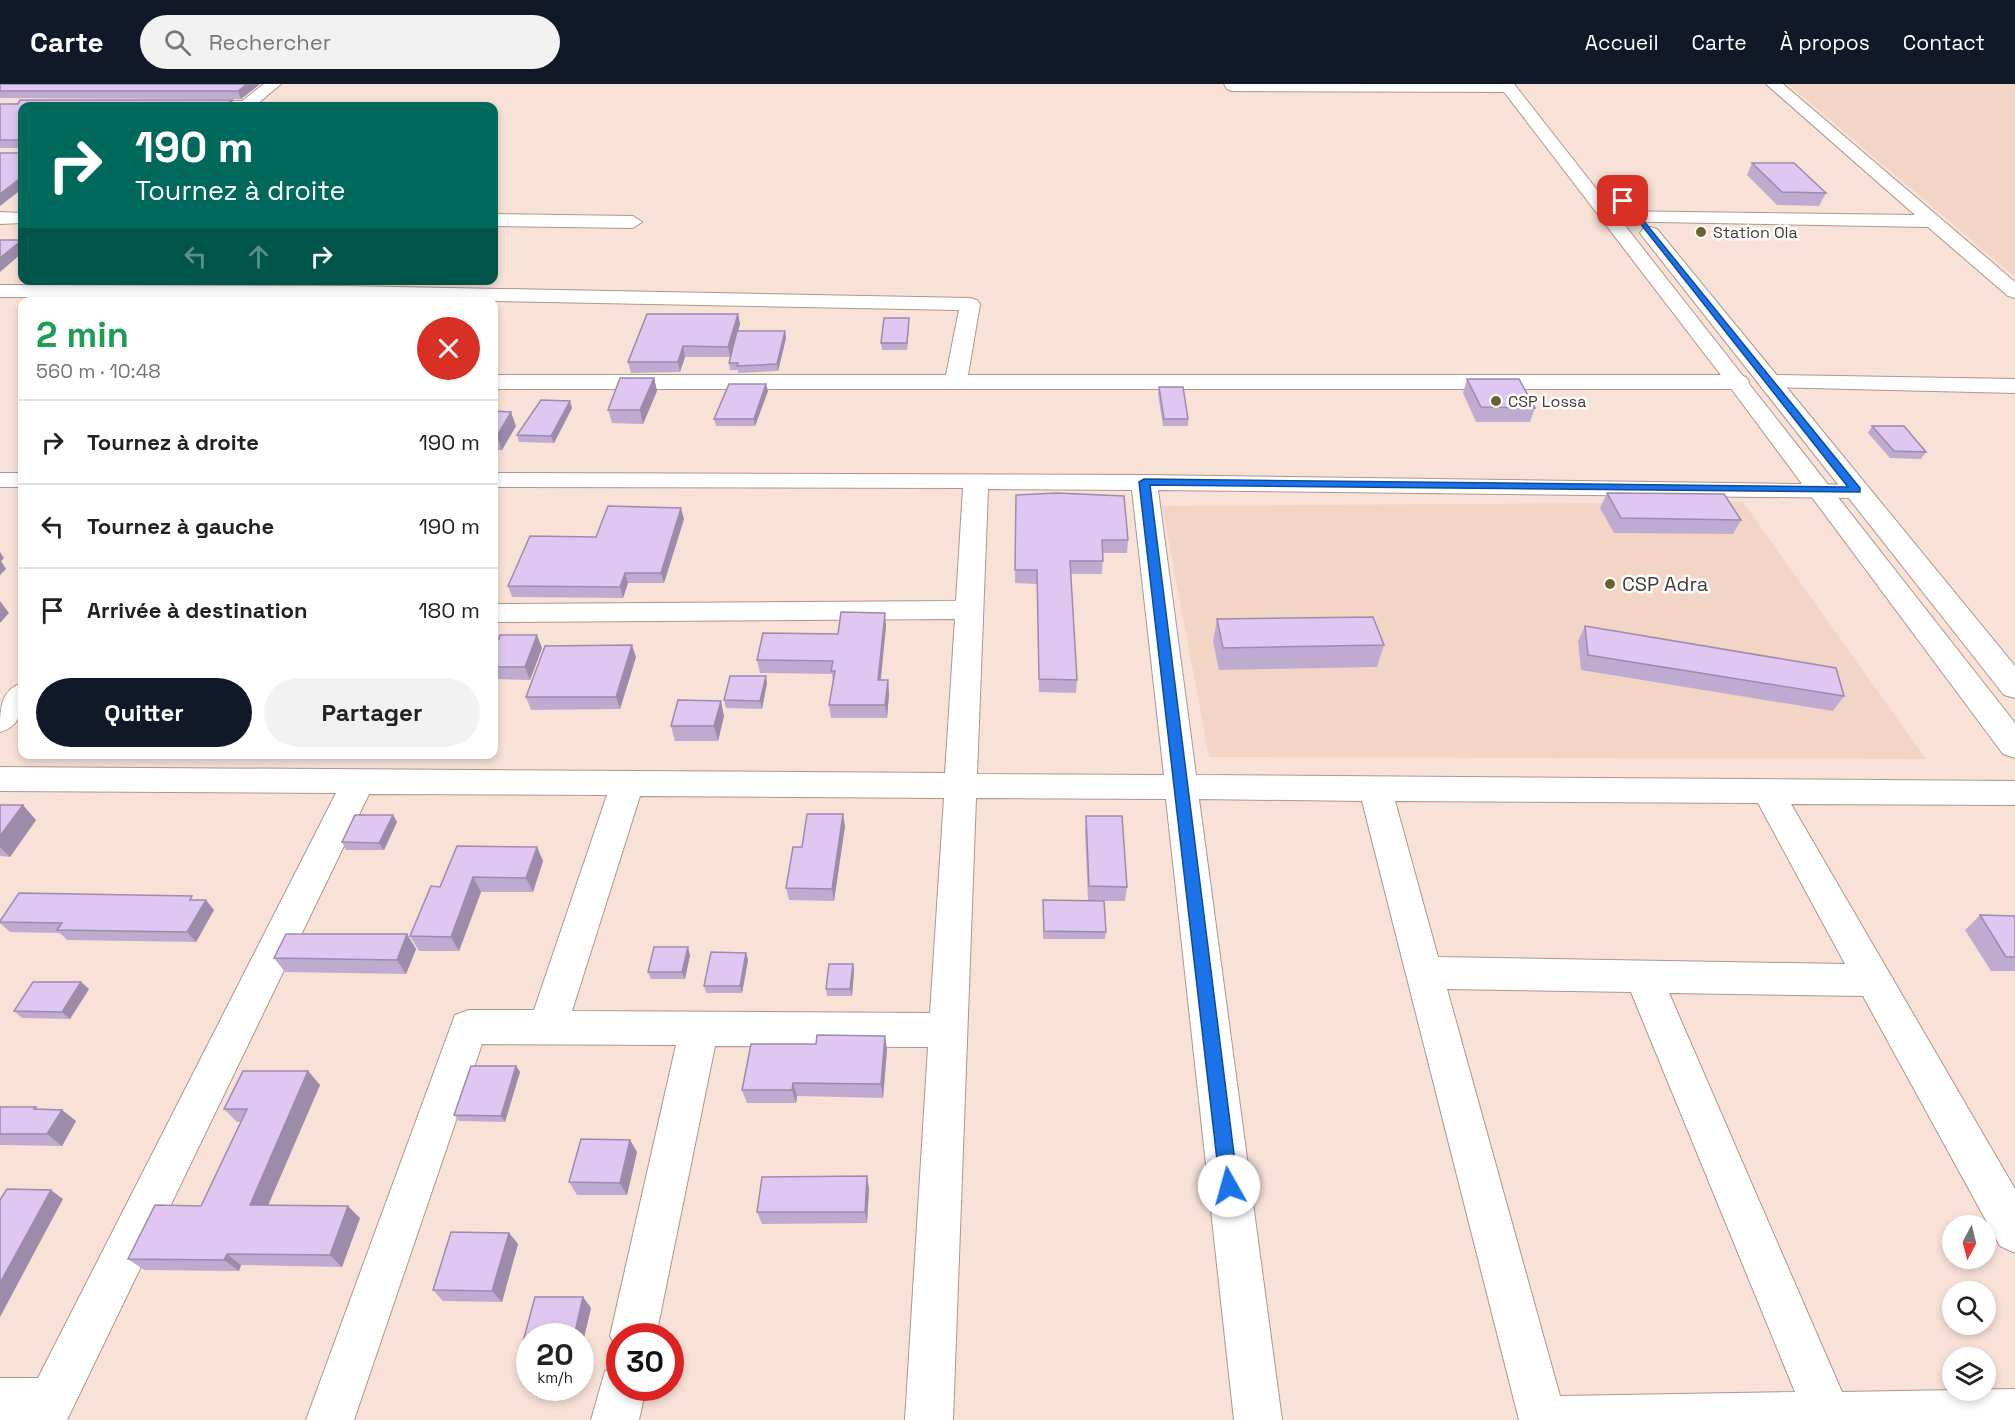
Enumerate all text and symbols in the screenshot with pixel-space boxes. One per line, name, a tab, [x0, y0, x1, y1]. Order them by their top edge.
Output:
search box	[140, 15, 560, 69]
text: Carte	[30, 24, 104, 60]
icon: search	[161, 26, 194, 59]
text: Rechercher	[209, 28, 331, 56]
text: Accueil	[1585, 29, 1659, 56]
text: Carte	[1692, 29, 1747, 56]
text: À propos	[1780, 29, 1870, 56]
text: Contact	[1903, 29, 1985, 56]
text: 190 m	[135, 121, 254, 174]
icon: right	[36, 126, 114, 204]
text: Tournez à droite	[135, 173, 345, 208]
pin	[1597, 175, 1648, 226]
icon: arrive	[1606, 184, 1639, 217]
place label: Station Ola	[1713, 222, 1798, 243]
marker: Station Ola	[1694, 225, 1708, 239]
icon: left	[179, 240, 212, 273]
icon: ahead	[242, 240, 275, 273]
icon: right	[305, 240, 338, 273]
text: 2 min	[36, 312, 129, 358]
button: close	[417, 317, 480, 380]
text: 560 m · 10:48	[36, 358, 161, 384]
place label: CSP Lossa	[1508, 391, 1586, 412]
marker: CSP Lossa	[1489, 394, 1503, 408]
icon: right	[36, 426, 69, 459]
text: Tournez à droite	[87, 428, 259, 456]
text: 190 m	[419, 428, 480, 456]
icon: left	[36, 510, 69, 543]
text: Tournez à gauche	[87, 512, 274, 540]
text: 190 m	[419, 512, 480, 540]
place label: CSP Adra	[1622, 571, 1708, 597]
marker: CSP Adra	[1603, 577, 1617, 591]
icon: arrive	[36, 594, 69, 627]
text: Arrivée à destination	[87, 596, 308, 624]
text: 180 m	[418, 596, 480, 624]
button: Quitter	[36, 678, 252, 747]
button: Partager	[264, 678, 480, 747]
position arrow	[1197, 1154, 1261, 1218]
north arrow	[1942, 1215, 1996, 1269]
map controls	[1942, 1215, 1996, 1401]
button: search	[1942, 1281, 1996, 1335]
speed limit sign: 30	[606, 1323, 684, 1401]
text: 20	[536, 1335, 574, 1374]
button: layers	[1942, 1347, 1996, 1401]
text: km/h	[537, 1368, 573, 1387]

